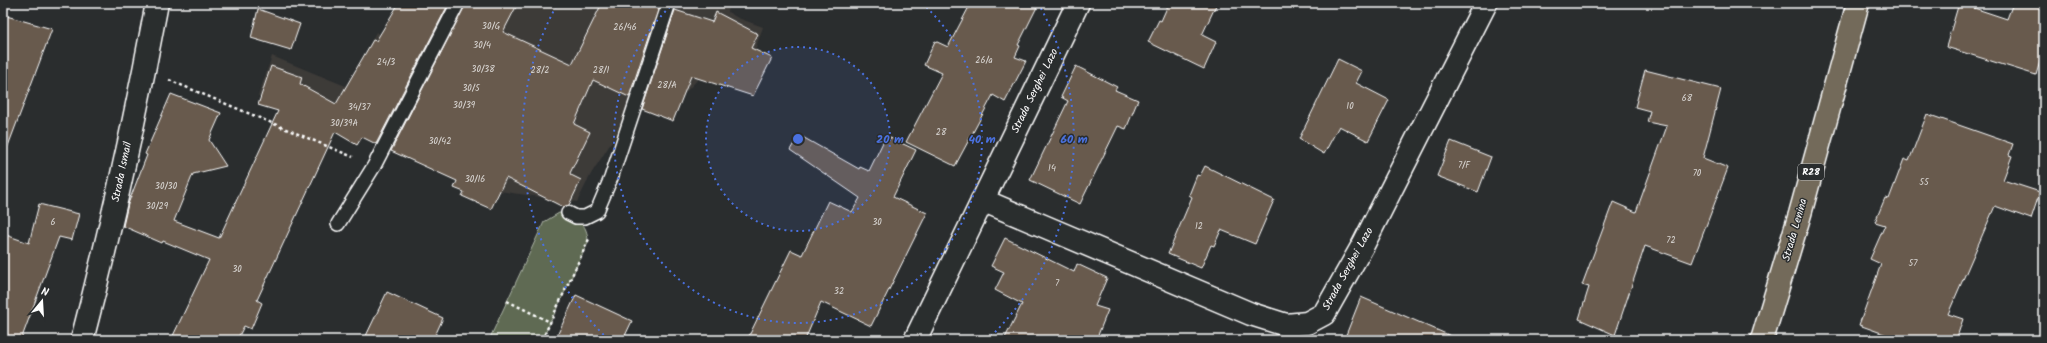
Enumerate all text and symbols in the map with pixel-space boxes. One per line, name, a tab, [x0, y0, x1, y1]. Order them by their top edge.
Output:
house number: 30/G	[482, 19, 500, 34]
house number: 26/46	[613, 20, 637, 35]
house number: 30/4	[473, 38, 491, 53]
street label: Strada Serghei Lazo	[1007, 45, 1063, 137]
house number: 26/a	[975, 53, 993, 68]
house number: 24/3	[377, 55, 395, 70]
house number: 30/38	[471, 62, 495, 77]
house number: 28/2	[530, 63, 550, 78]
house number: 28/1	[593, 63, 609, 78]
house number: 28/A	[657, 78, 677, 93]
house number: 30/5	[462, 81, 481, 96]
house number: 68	[1682, 91, 1693, 106]
house number: 30/39	[453, 98, 476, 113]
house number: 10	[1346, 99, 1354, 114]
house number: 34/37	[348, 100, 371, 115]
house number: 30/39A	[330, 116, 358, 131]
house number: 28	[936, 125, 947, 140]
text: 20 m	[876, 130, 904, 149]
text: 40 m	[968, 130, 996, 149]
text: 60 m	[1060, 130, 1088, 149]
centre of rings	[791, 132, 805, 146]
house number: 30/42	[428, 134, 452, 149]
street label: Strada Ismail	[107, 140, 137, 204]
house number: 7/F	[1458, 158, 1471, 173]
house number: 14	[1048, 161, 1056, 176]
road number: R28	[1798, 164, 1824, 180]
house number: 70	[1693, 166, 1702, 181]
house number: 30/16	[465, 172, 485, 187]
house number: 55	[1919, 175, 1930, 190]
house number: 30/30	[155, 179, 178, 194]
street label: Strada Lenina	[1777, 197, 1813, 263]
house number: 30/29	[146, 199, 169, 214]
house number: 6	[50, 215, 56, 230]
house number: 30	[872, 215, 882, 230]
house number: 12	[1195, 219, 1203, 234]
street label: Strada Serghei Lazo	[1318, 224, 1378, 314]
house number: 72	[1666, 233, 1676, 248]
house number: 57	[1909, 256, 1918, 271]
house number: 30	[232, 262, 242, 277]
house number: 7	[1055, 276, 1060, 291]
north arrow	[22, 281, 62, 321]
text: N	[39, 283, 51, 302]
house number: 32	[834, 284, 844, 299]

